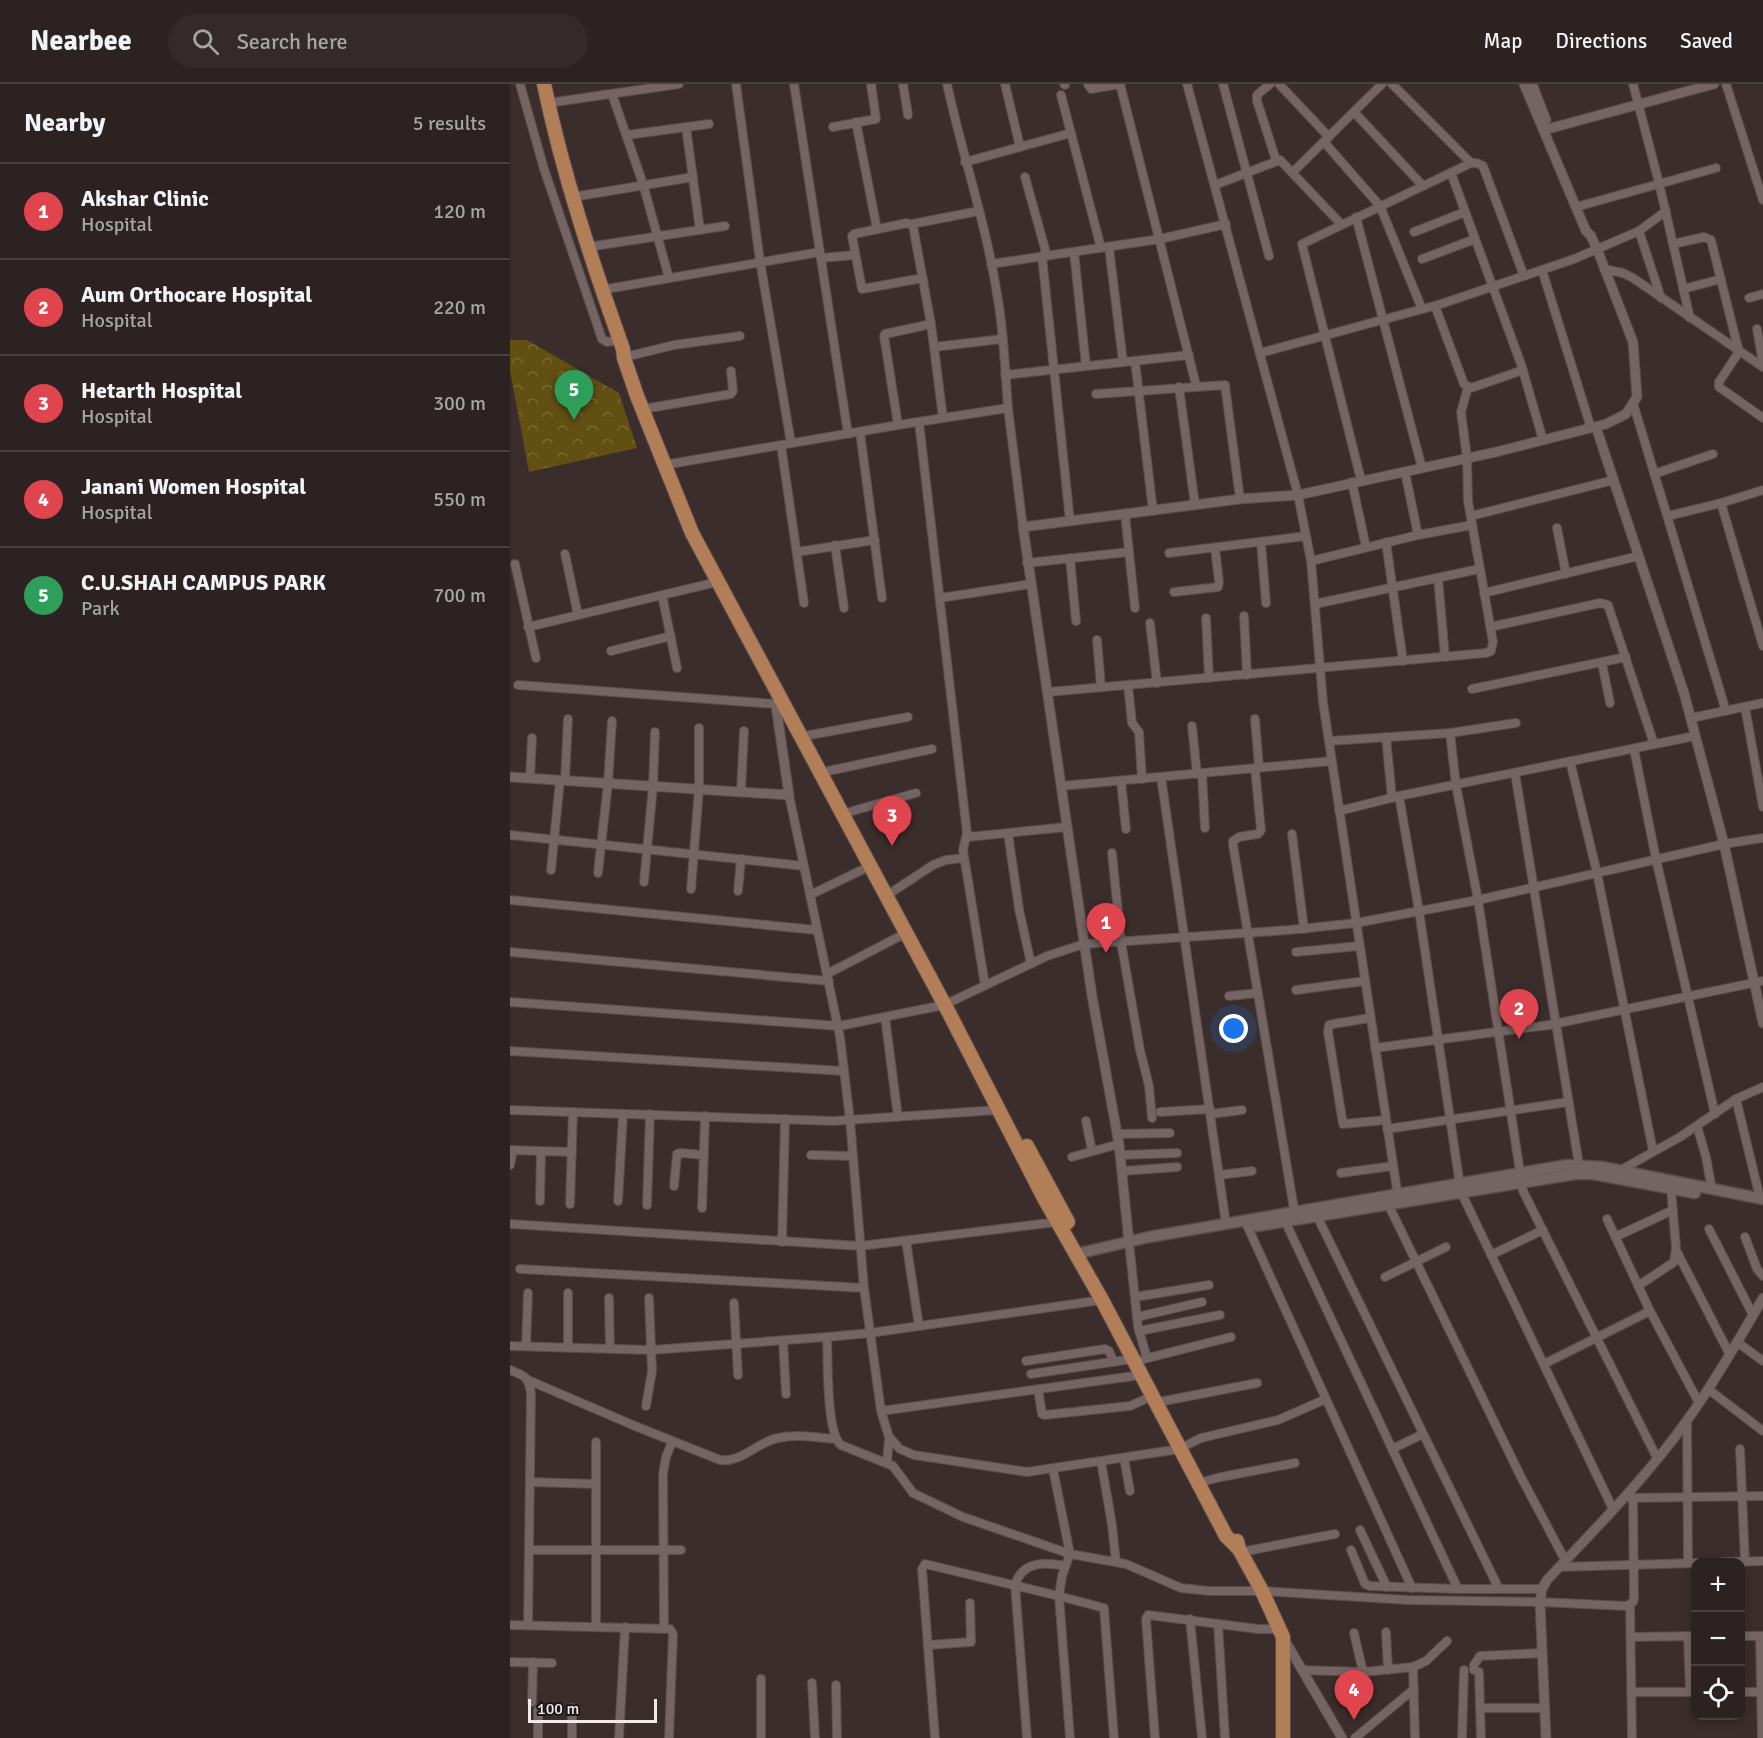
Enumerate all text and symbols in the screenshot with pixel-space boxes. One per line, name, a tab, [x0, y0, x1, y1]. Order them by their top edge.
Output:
search box	[168, 14, 588, 68]
text: Nearbee	[30, 24, 132, 58]
icon: search	[189, 25, 222, 58]
text: Search here	[237, 28, 348, 55]
text: Map	[1484, 28, 1522, 54]
text: Directions	[1555, 28, 1647, 54]
text: Saved	[1680, 28, 1733, 54]
text: Nearby	[24, 107, 105, 139]
text: 5 results	[413, 111, 486, 136]
text: Akshar Clinic	[81, 185, 209, 212]
text: 1	[38, 199, 49, 224]
text: 120 m	[433, 199, 486, 224]
text: Hospital	[81, 212, 153, 237]
text: Aum Orthocare Hospital	[81, 281, 312, 308]
text: 2	[38, 295, 49, 320]
text: 220 m	[433, 295, 486, 320]
text: Hospital	[81, 308, 153, 333]
pin: 5	[554, 370, 594, 420]
text: Hetarth Hospital	[81, 377, 242, 404]
text: 3	[38, 391, 49, 416]
text: 300 m	[433, 391, 486, 416]
text: Hospital	[81, 404, 153, 429]
text: Janani Women Hospital	[81, 473, 306, 500]
text: 4	[38, 487, 49, 512]
text: 550 m	[433, 487, 486, 512]
text: Hospital	[81, 500, 153, 525]
text: C.U.SHAH CAMPUS PARK	[81, 569, 326, 596]
text: 5	[38, 583, 49, 608]
text: 700 m	[433, 583, 486, 608]
text: Park	[81, 596, 119, 621]
pin: 3	[872, 796, 911, 846]
pin: 1	[1086, 904, 1126, 953]
pin: 2	[1500, 990, 1538, 1039]
your location	[1219, 1014, 1248, 1043]
map controls	[1691, 1558, 1745, 1720]
button: +	[1691, 1558, 1745, 1612]
button: −	[1691, 1612, 1745, 1666]
button: locate	[1691, 1666, 1745, 1720]
pin: 4	[1334, 1670, 1374, 1720]
scale bar	[528, 1696, 657, 1724]
text: 100 m	[537, 1699, 579, 1719]

